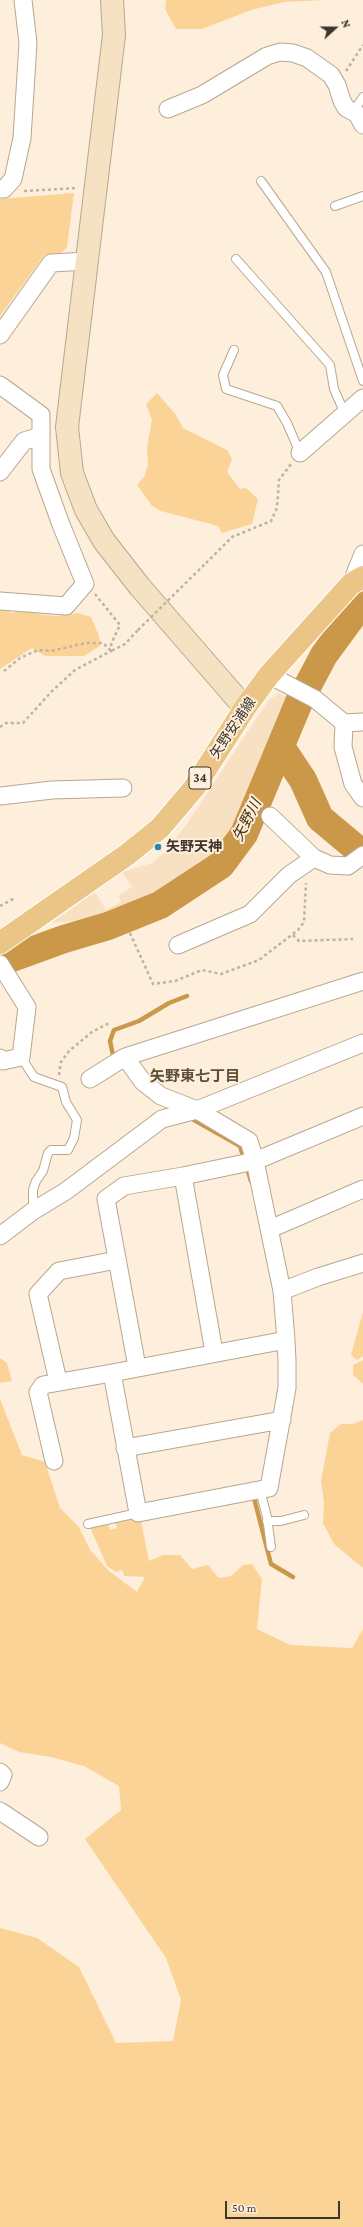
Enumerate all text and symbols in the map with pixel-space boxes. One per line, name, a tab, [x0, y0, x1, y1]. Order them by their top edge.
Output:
north arrow	[315, 8, 355, 48]
text: N	[339, 18, 353, 29]
street label: 矢野安浦線	[206, 694, 260, 762]
road number: 34	[189, 767, 211, 789]
water label: 矢野川	[229, 796, 265, 844]
place label: 矢野天神	[166, 839, 222, 855]
marker: 矢野天神	[153, 842, 163, 852]
district label: 矢野東七丁目	[150, 1067, 240, 1085]
scale bar	[227, 2193, 342, 2219]
text: 50 m	[232, 2201, 256, 2215]

